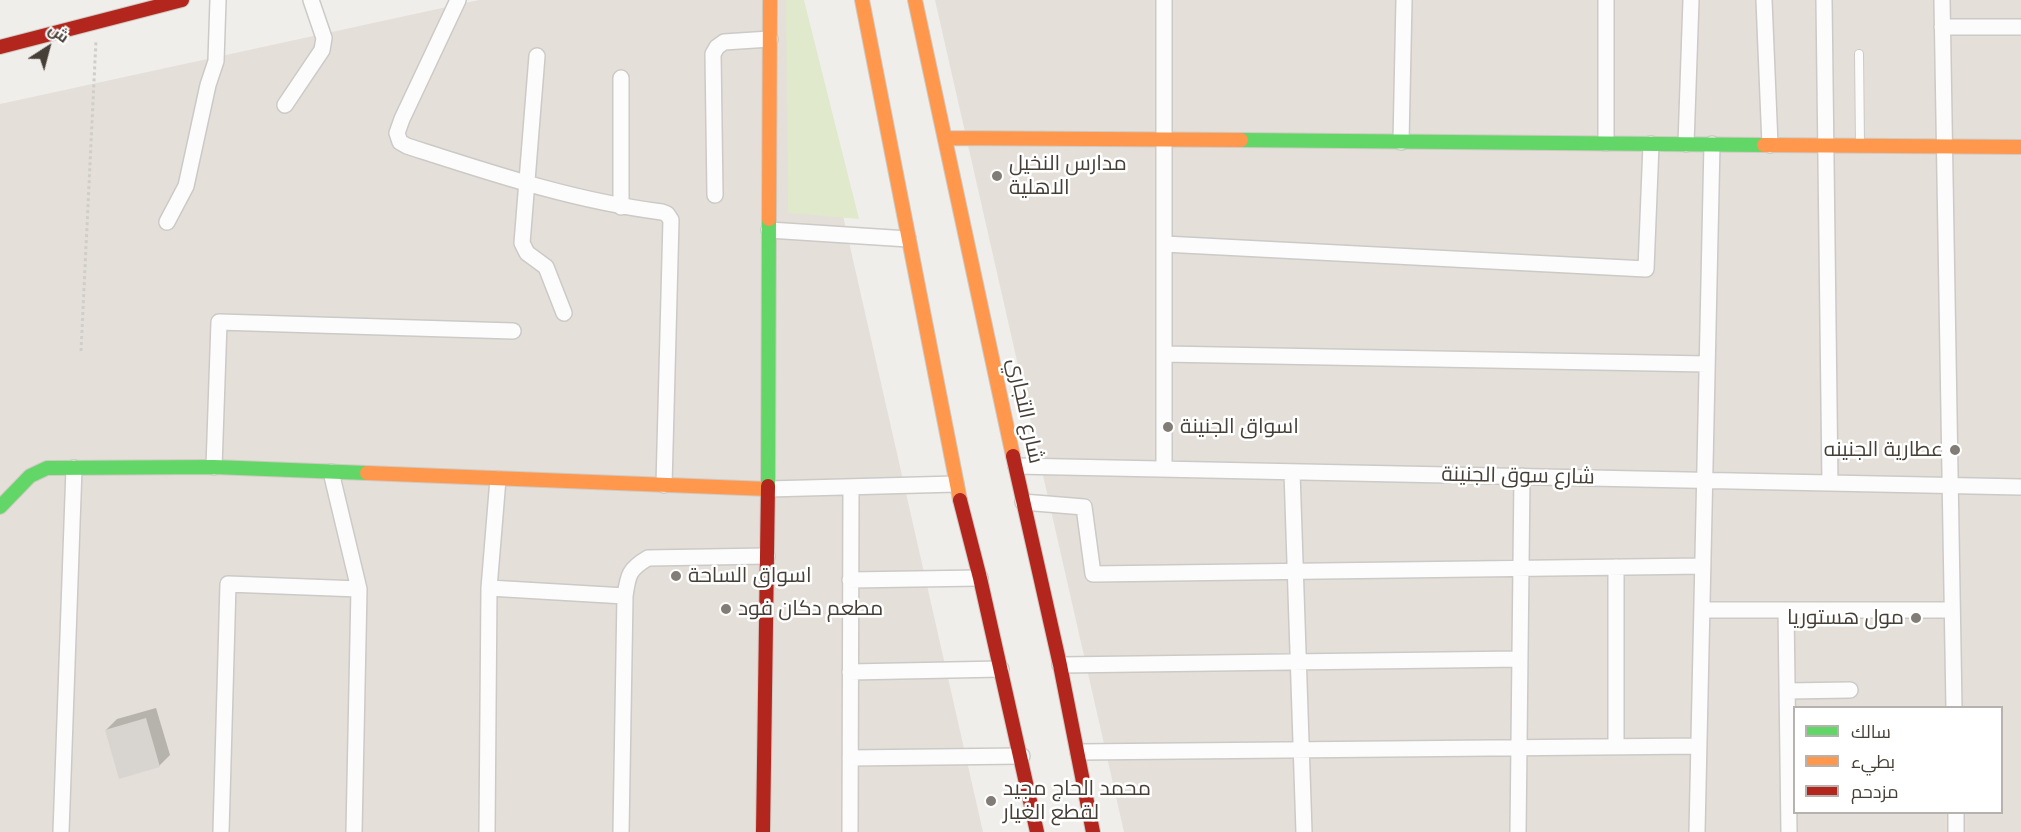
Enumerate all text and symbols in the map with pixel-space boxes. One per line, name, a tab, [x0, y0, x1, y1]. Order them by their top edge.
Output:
north arrow	[18, 18, 78, 78]
text: ش	[45, 19, 73, 47]
place label: مدارس النخيل الاهلية	[1009, 151, 1127, 201]
marker: مدارس النخيل الاهلية	[990, 169, 1004, 183]
street label: شارع التجاري	[1002, 356, 1048, 466]
place label: اسواق الجنينة	[1180, 414, 1299, 440]
marker: اسواق الجنينة	[1161, 420, 1175, 434]
place label: عطارية الجنينه	[1824, 437, 1943, 463]
marker: عطارية الجنينه	[1948, 443, 1962, 457]
street label: شارع سوق الجنينة	[1441, 462, 1595, 490]
place label: اسواق الساحة	[688, 563, 812, 589]
marker: اسواق الساحة	[669, 569, 683, 583]
place label: مطعم دكان فود	[738, 596, 883, 622]
marker: مطعم دكان فود	[719, 602, 733, 616]
place label: مول هستوريا	[1787, 605, 1904, 631]
marker: مول هستوريا	[1909, 611, 1923, 625]
legend	[1793, 706, 2003, 814]
text: سالك	[1851, 721, 1891, 743]
text: بطيء	[1851, 751, 1895, 773]
place label: محمد الحاج مجيد لقطع الغيار	[1003, 776, 1151, 826]
text: مزدحم	[1851, 781, 1899, 803]
marker: محمد الحاج مجيد لقطع الغيار	[984, 794, 998, 808]

